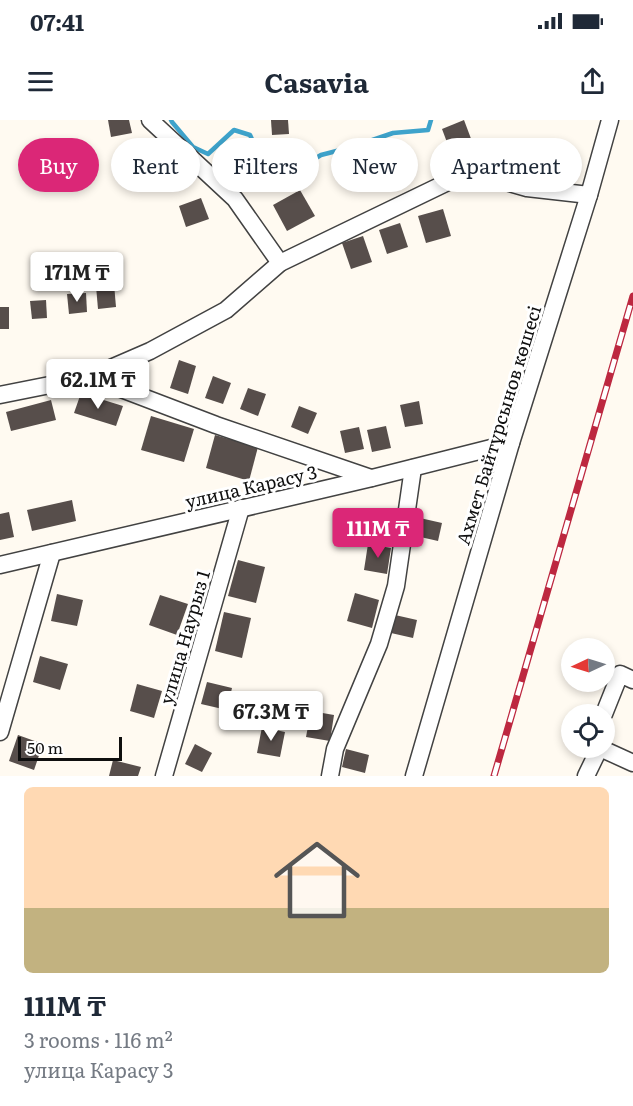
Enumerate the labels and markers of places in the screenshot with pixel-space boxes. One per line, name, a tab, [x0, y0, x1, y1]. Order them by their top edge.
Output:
pin: 171M ₸	[28, 252, 126, 303]
pin: 62.1M ₸	[43, 359, 153, 410]
pin: 111M ₸	[329, 508, 427, 559]
pin: 67.3M ₸	[216, 691, 326, 742]

